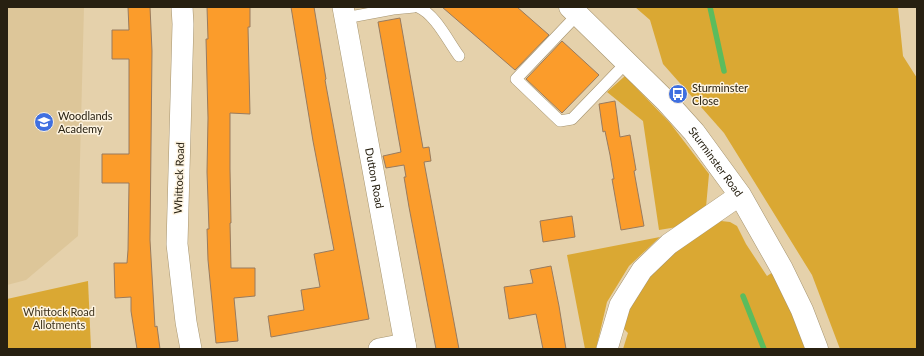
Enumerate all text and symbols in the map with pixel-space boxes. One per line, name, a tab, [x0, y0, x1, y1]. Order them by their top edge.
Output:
place label: Sturminster Close	[692, 81, 748, 107]
bus stop icon: Sturminster Close	[667, 83, 689, 105]
place label: Woodlands Academy	[58, 109, 113, 135]
school or university icon: Woodlands Academy	[33, 111, 55, 133]
street label: Sturminster Road	[686, 124, 746, 199]
street label: Whittock Road	[171, 142, 186, 214]
street label: Dutton Road	[363, 147, 387, 209]
park label: Whittock Road Allotments	[23, 305, 95, 331]

